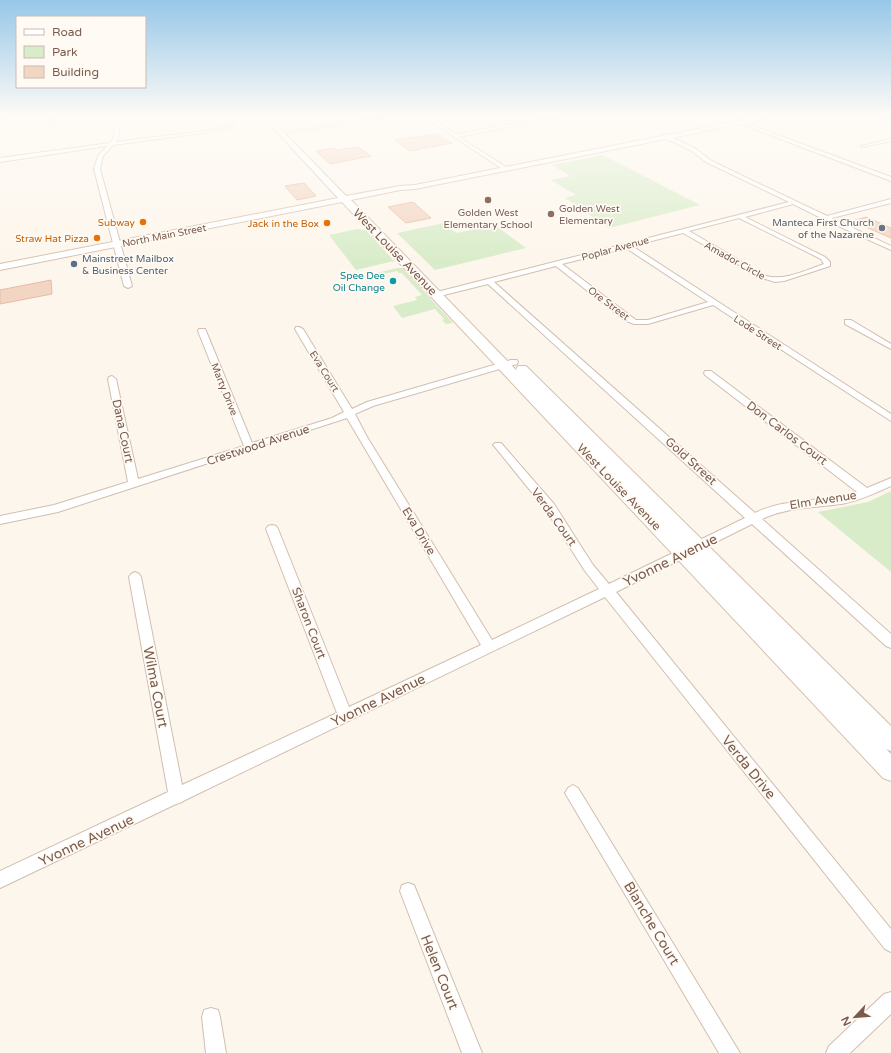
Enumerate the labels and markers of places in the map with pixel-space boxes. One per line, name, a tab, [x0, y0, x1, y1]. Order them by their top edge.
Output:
marker: Golden West Elementary School	[483, 195, 493, 205]
place label: Golden West Elementary	[559, 203, 620, 227]
place label: Golden West Elementary School	[444, 207, 532, 231]
marker: Golden West Elementary	[546, 209, 556, 219]
place label: Subway	[98, 217, 136, 229]
marker: Subway	[138, 217, 148, 227]
place label: Manteca First Church of the Nazarene	[772, 217, 874, 241]
place label: Jack in the Box	[248, 218, 319, 230]
marker: Jack in the Box	[322, 218, 332, 228]
marker: Manteca First Church of the Nazarene	[877, 223, 887, 233]
place label: Straw Hat Pizza	[15, 233, 89, 245]
marker: Straw Hat Pizza	[92, 233, 102, 243]
place label: Mainstreet Mailbox & Business Center	[82, 253, 174, 277]
marker: Mainstreet Mailbox & Business Center	[69, 259, 79, 269]
place label: Spee Dee Oil Change	[333, 270, 385, 294]
marker: Spee Dee Oil Change	[388, 276, 398, 286]

